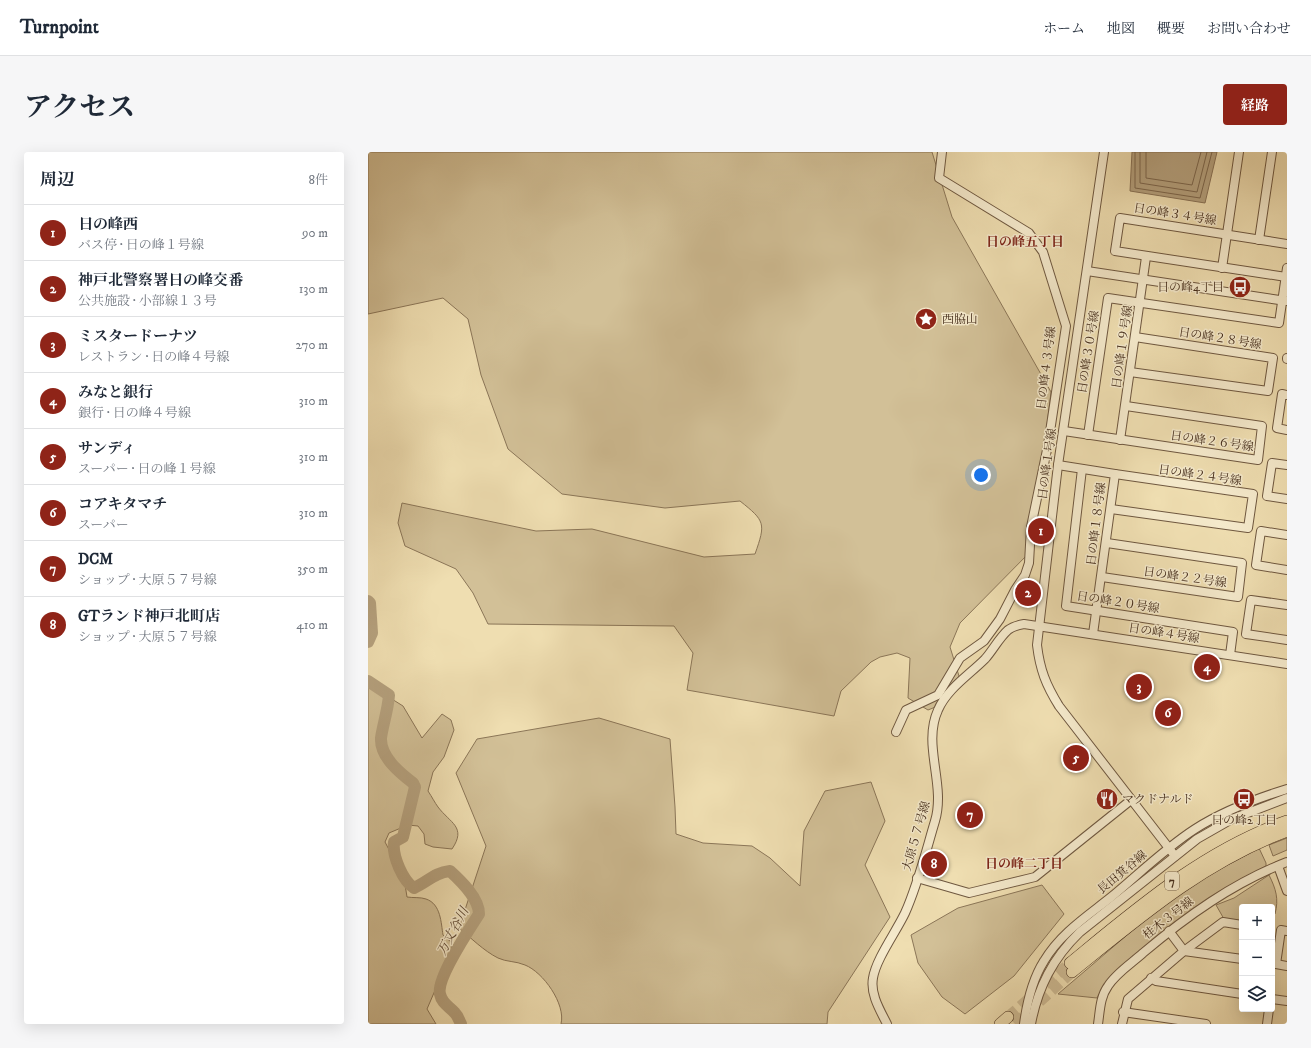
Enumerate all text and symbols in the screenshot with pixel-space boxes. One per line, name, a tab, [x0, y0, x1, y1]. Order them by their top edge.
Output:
text: Turnpoint	[20, 16, 99, 39]
text: ホーム	[1043, 20, 1085, 38]
text: 地図	[1107, 20, 1135, 38]
text: 概要	[1157, 20, 1185, 38]
text: お問い合わせ	[1207, 20, 1291, 38]
button: 経路	[1223, 84, 1287, 125]
text: アクセス	[24, 90, 135, 125]
text: 周辺	[40, 169, 74, 191]
text: 8件	[308, 172, 328, 188]
street label: 日の峰３４号線	[1132, 201, 1218, 228]
text: 日の峰西	[78, 215, 138, 234]
text: 1	[51, 225, 55, 241]
text: 90 m	[302, 225, 328, 241]
district label: 日の峰五丁目	[986, 234, 1064, 250]
text: バス停 · 日の峰１号線	[78, 237, 204, 253]
text: 神戸北警察署日の峰交番	[78, 271, 243, 290]
bus stop icon: 日の峰4丁目	[1227, 274, 1253, 300]
place label: 日の峰4丁目	[1157, 280, 1224, 295]
text: 2	[50, 281, 56, 297]
text: 130 m	[299, 281, 328, 297]
text: 公共施設 · 小部線１３号	[78, 293, 217, 309]
street label: 日の峰１９号線	[1109, 304, 1136, 390]
place icon: 西脇山	[913, 306, 939, 332]
street label: 日の峰３０号線	[1075, 309, 1102, 395]
place label: 西脇山	[942, 312, 978, 327]
street label: 日の峰４３号線	[1034, 325, 1059, 411]
street label: 日の峰２８号線	[1177, 325, 1263, 352]
text: ミスタードーナツ	[78, 327, 198, 346]
text: 3	[51, 337, 55, 353]
text: 270 m	[296, 337, 328, 353]
text: レストラン · 日の峰４号線	[78, 349, 229, 365]
text: みなと銀行	[78, 383, 153, 402]
text: 4	[49, 393, 57, 409]
text: 310 m	[299, 393, 328, 409]
text: 銀行 · 日の峰４号線	[78, 405, 191, 421]
street label: 日の峰１号線	[1035, 427, 1060, 501]
street label: 日の峰２６号線	[1169, 428, 1255, 455]
text: サンディ	[78, 439, 136, 458]
text: 5	[50, 449, 56, 465]
text: 310 m	[299, 449, 328, 465]
text: スーパー · 日の峰１号線	[78, 461, 215, 477]
street label: 日の峰２４号線	[1157, 462, 1243, 489]
your location	[971, 465, 991, 485]
street label: 日の峰１８号線	[1084, 481, 1109, 567]
text: コアキタマチ	[78, 495, 167, 514]
text: 6	[50, 505, 56, 521]
text: 310 m	[299, 505, 328, 521]
pin: 1	[1028, 516, 1054, 546]
text: スーパー	[78, 517, 129, 533]
text: DCM	[78, 550, 113, 569]
text: 7	[50, 561, 56, 577]
text: 350 m	[297, 561, 328, 577]
street label: 日の峰２２号線	[1142, 564, 1228, 591]
text: ショップ · 大原５７号線	[78, 572, 216, 588]
pin: 2	[1015, 578, 1041, 608]
street label: 日の峰２０号線	[1075, 589, 1161, 616]
text: GTランド神戸北町店	[78, 607, 220, 626]
text: 8	[50, 617, 56, 633]
text: 410 m	[296, 617, 328, 633]
street label: 日の峰４号線	[1127, 620, 1201, 647]
text: ショップ · 大原５７号線	[78, 629, 216, 645]
pin: 4	[1194, 652, 1220, 682]
pin: 3	[1126, 672, 1152, 702]
pin: 6	[1155, 698, 1181, 728]
pin: 5	[1063, 743, 1089, 773]
restaurant icon: マクドナルド	[1094, 786, 1120, 812]
bus stop icon: 日の峰2丁目	[1231, 786, 1257, 812]
place label: マクドナルド	[1122, 792, 1193, 807]
street label: 大原５７号線	[899, 799, 934, 873]
pin: 7	[957, 800, 983, 830]
place label: 日の峰2丁目	[1211, 813, 1277, 828]
street label: 長田箕谷線	[1095, 847, 1150, 897]
pin: 8	[921, 849, 947, 879]
district label: 日の峰二丁目	[985, 856, 1063, 872]
road number: 7	[1165, 872, 1179, 890]
street label: 桂木３号線	[1140, 894, 1197, 943]
water label: 万丈谷川	[434, 903, 473, 958]
map controls	[1239, 904, 1275, 1012]
button: +	[1239, 904, 1275, 940]
button: −	[1239, 940, 1275, 976]
button: layers	[1239, 976, 1275, 1012]

